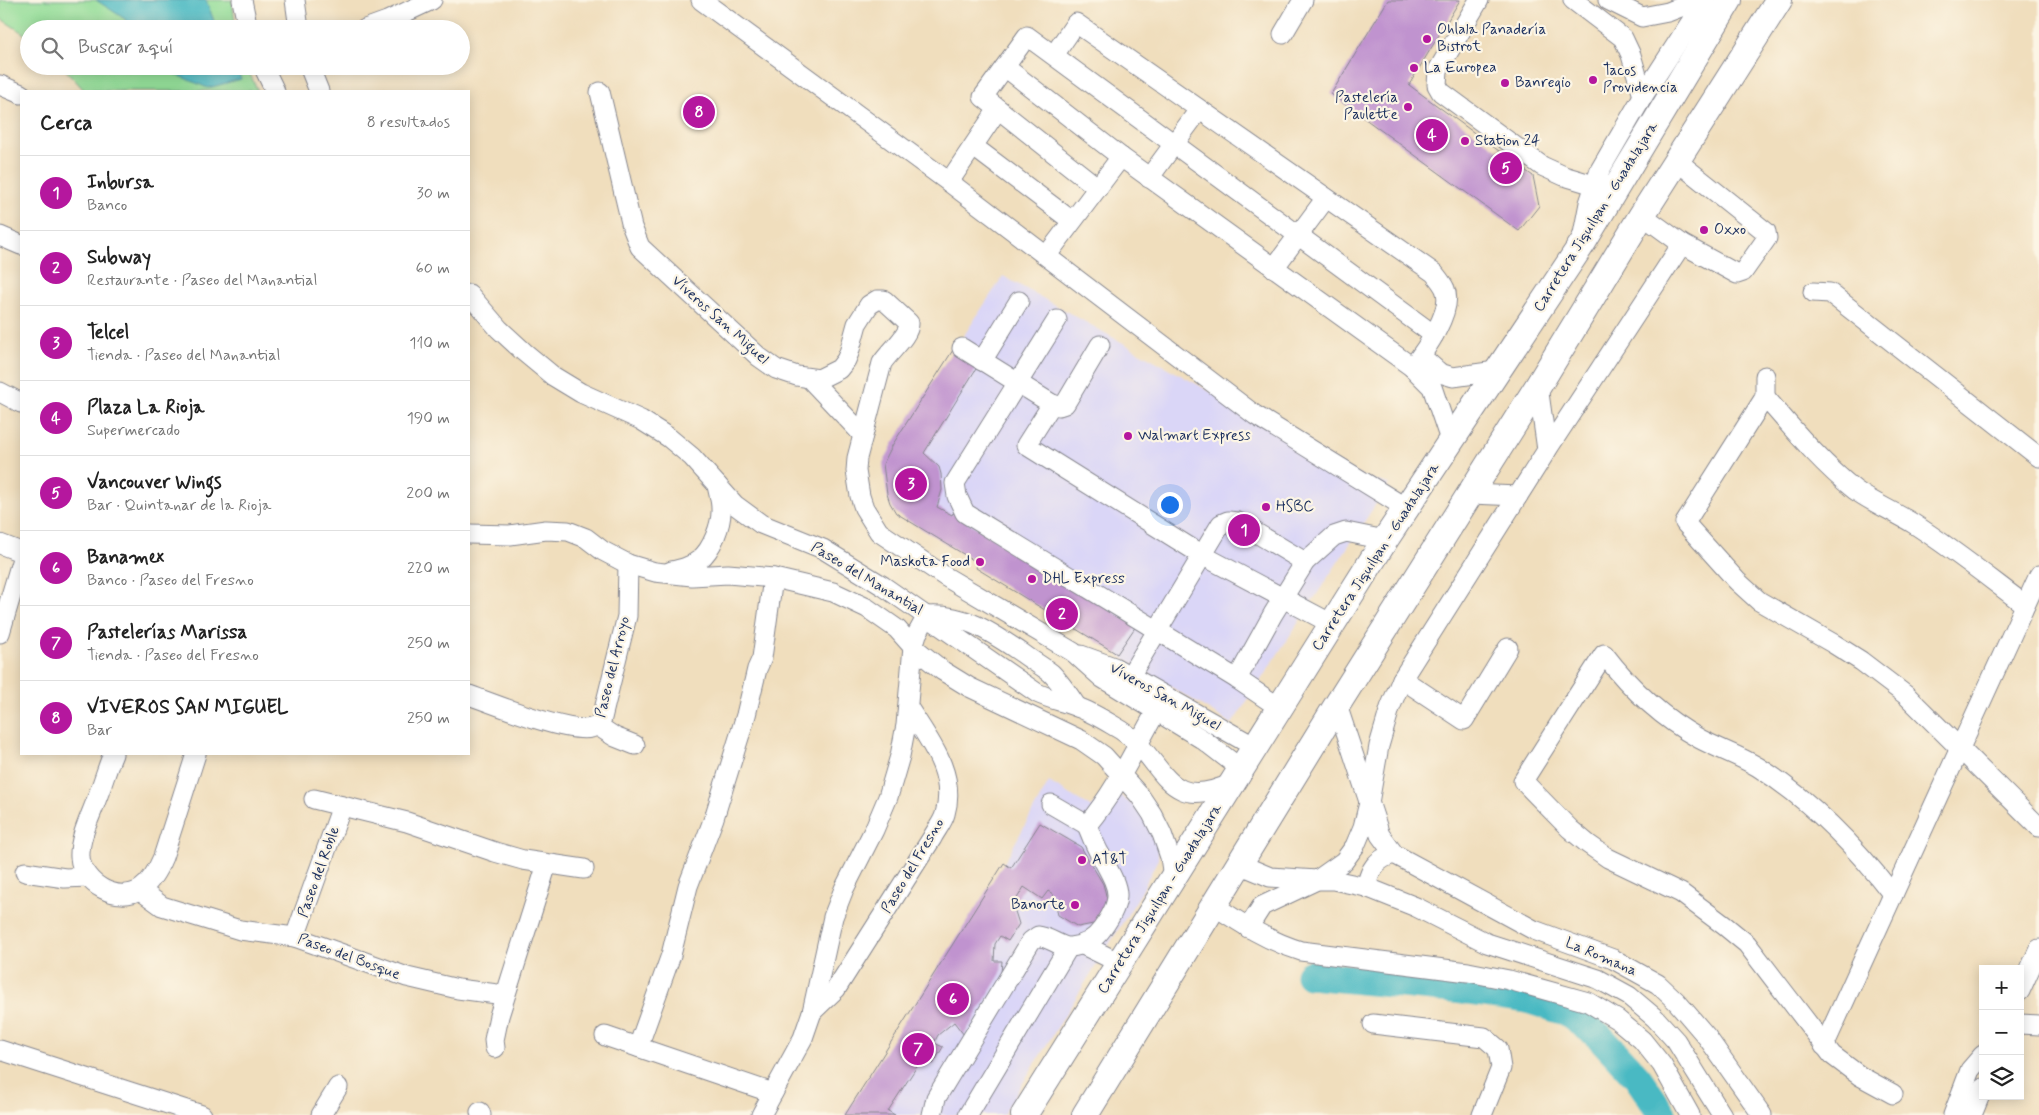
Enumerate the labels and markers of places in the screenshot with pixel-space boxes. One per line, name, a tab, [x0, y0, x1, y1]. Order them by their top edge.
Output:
place label: Ohlala Panadería Bistrot	[1437, 20, 1546, 57]
marker: Ohlala Panadería Bistrot	[1421, 33, 1433, 45]
place label: La Europea	[1424, 58, 1497, 78]
place label: Tacos Providencia	[1603, 61, 1678, 98]
marker: La Europea	[1408, 62, 1420, 74]
place label: Banregio	[1515, 73, 1571, 93]
marker: Tacos Providencia	[1587, 74, 1599, 86]
marker: Banregio	[1499, 77, 1511, 89]
place label: Pastelería Paulette	[1335, 88, 1398, 125]
pin: 8	[683, 93, 715, 131]
marker: Pastelería Paulette	[1402, 101, 1414, 113]
pin: 4	[1416, 116, 1448, 154]
place label: Station 24	[1475, 131, 1540, 151]
marker: Station 24	[1459, 135, 1471, 147]
pin: 5	[1490, 149, 1522, 187]
place label: Oxxo	[1714, 220, 1746, 240]
marker: Oxxo	[1698, 224, 1710, 236]
place label: Walmart Express	[1138, 426, 1251, 446]
marker: Walmart Express	[1122, 430, 1134, 442]
pin: 3	[895, 465, 927, 503]
place label: HSBC	[1276, 497, 1314, 517]
marker: HSBC	[1260, 501, 1272, 513]
pin: 1	[1228, 511, 1260, 549]
place label: Maskota Food	[880, 552, 970, 572]
marker: Maskota Food	[974, 556, 986, 568]
place label: DHL Express	[1042, 569, 1125, 589]
marker: DHL Express	[1026, 573, 1038, 585]
pin: 2	[1046, 595, 1078, 633]
place label: AT&T	[1092, 850, 1128, 870]
marker: AT&T	[1076, 854, 1088, 866]
place label: Banorte	[1011, 895, 1065, 915]
marker: Banorte	[1069, 899, 1081, 911]
pin: 6	[937, 980, 969, 1018]
pin: 7	[902, 1030, 934, 1068]

